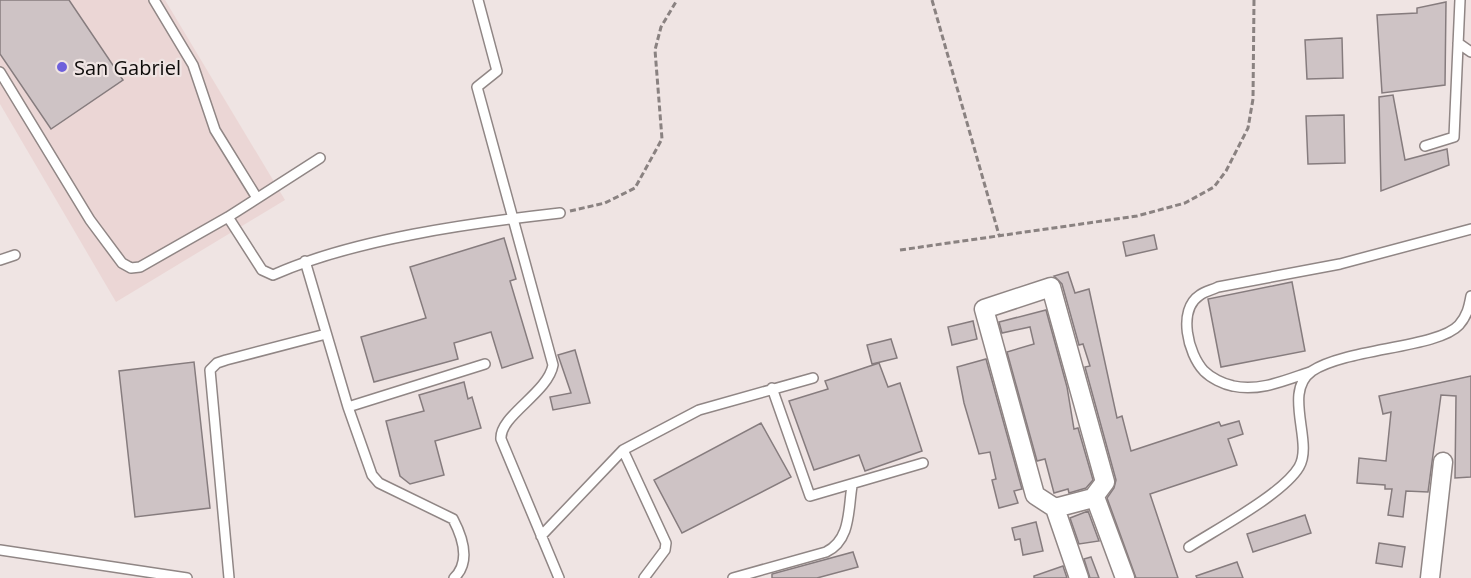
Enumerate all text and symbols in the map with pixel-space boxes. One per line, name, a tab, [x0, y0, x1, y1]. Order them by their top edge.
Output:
place label: San Gabriel	[74, 54, 181, 81]
marker: San Gabriel	[55, 60, 69, 74]

